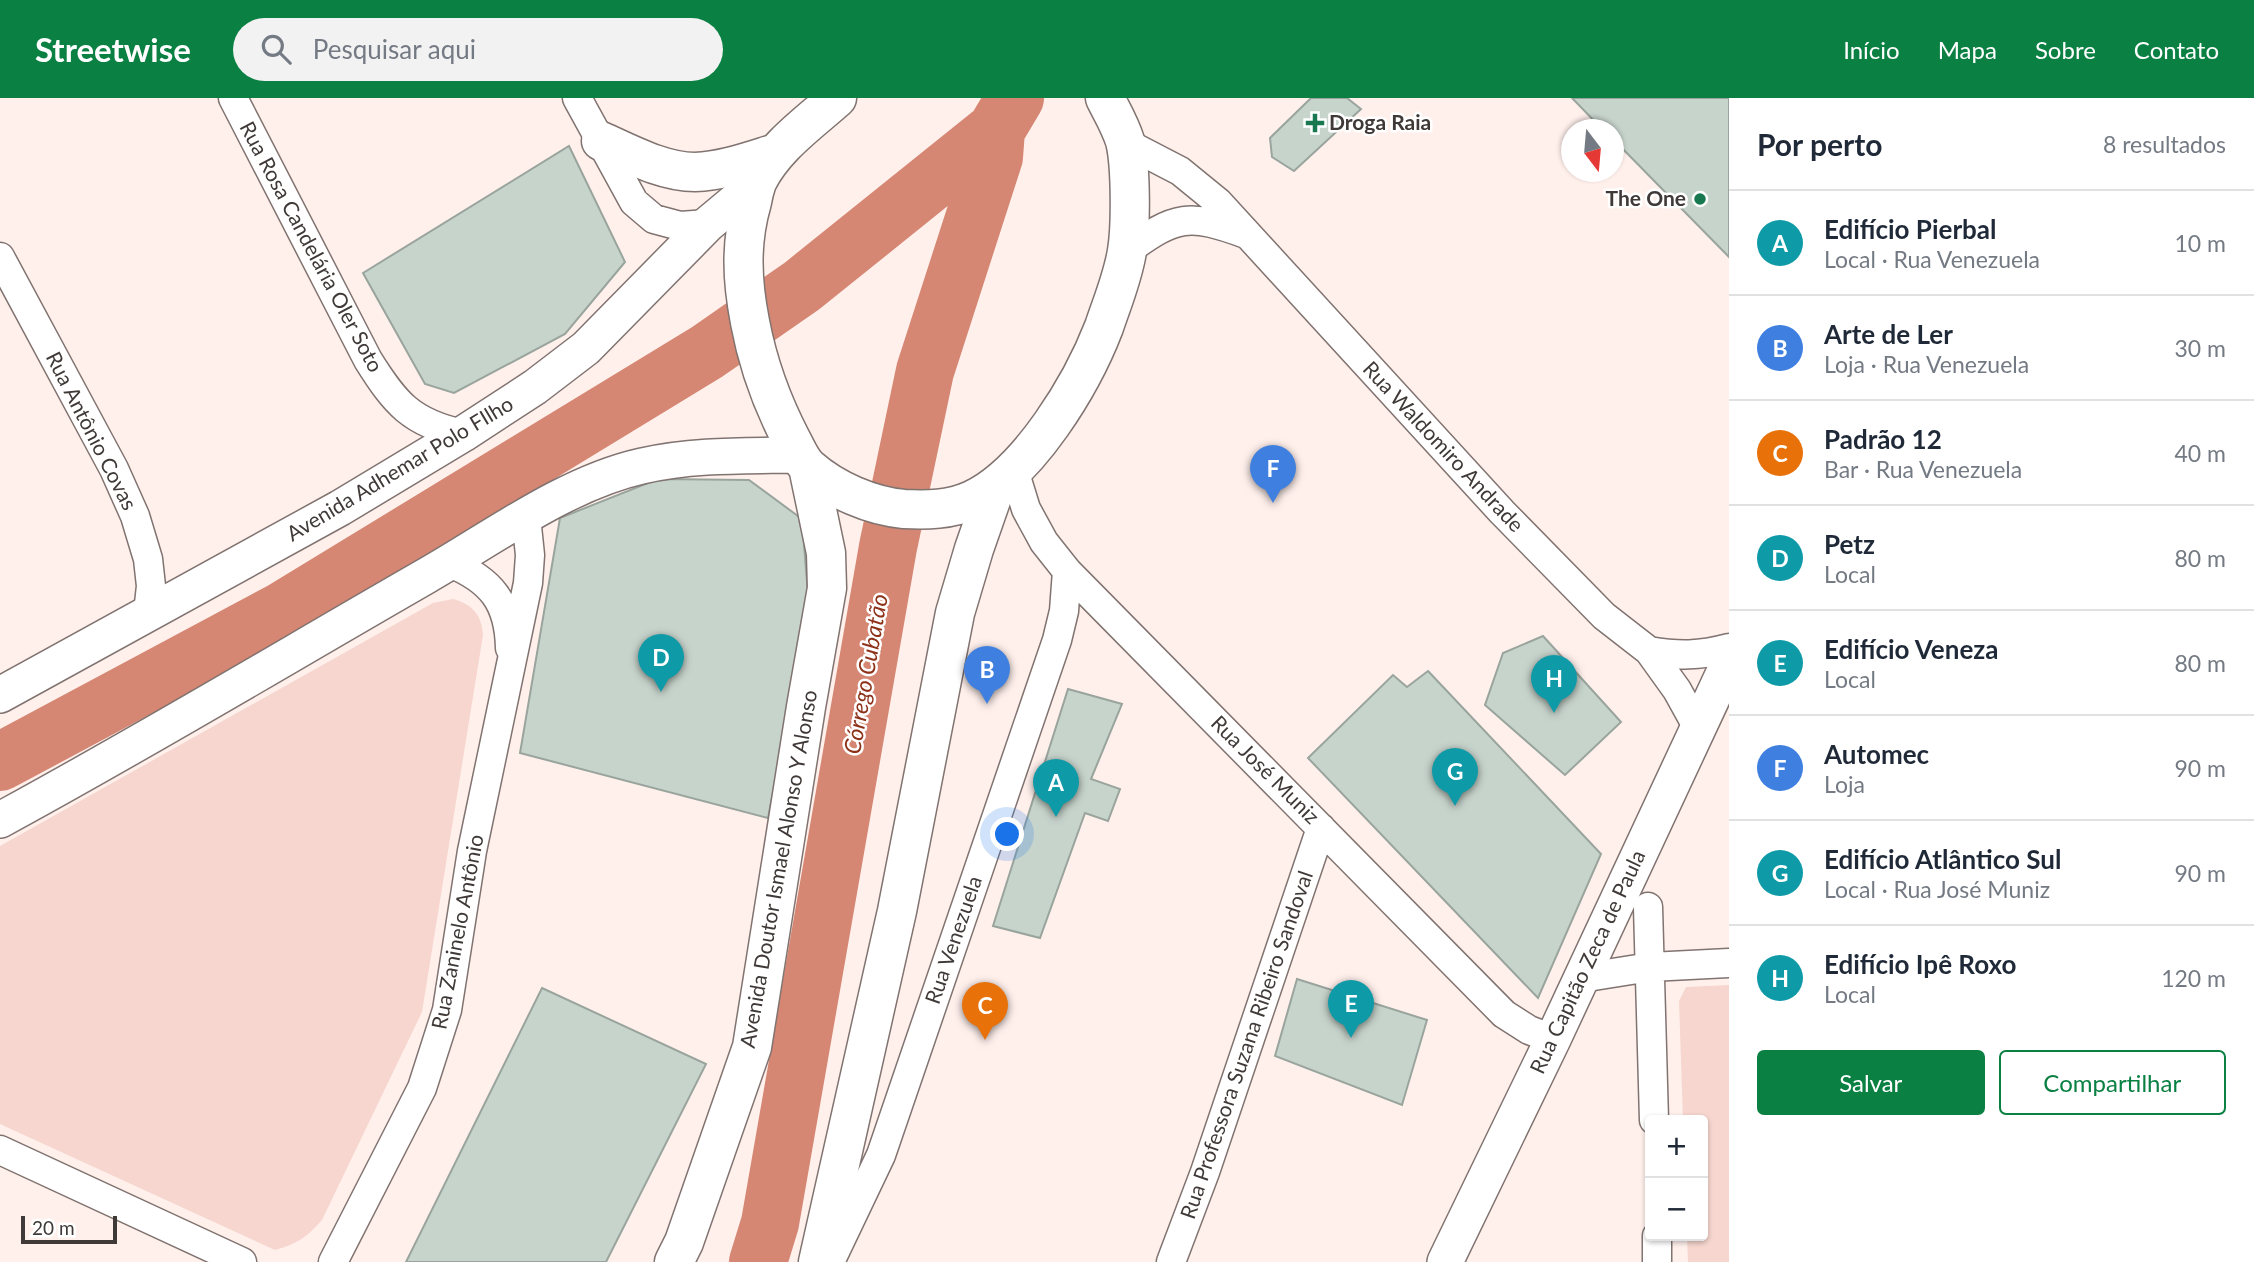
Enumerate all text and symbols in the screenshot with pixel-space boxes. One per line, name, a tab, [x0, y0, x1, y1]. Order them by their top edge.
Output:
search box	[233, 18, 723, 81]
text: Streetwise	[35, 29, 191, 69]
icon: search	[257, 30, 295, 68]
text: Pesquisar aqui	[313, 33, 476, 65]
text: Início	[1843, 35, 1900, 64]
text: Mapa	[1938, 35, 1997, 64]
text: Sobre	[2035, 35, 2096, 64]
text: Contato	[2134, 35, 2219, 64]
place label: Droga Raia	[1329, 109, 1431, 134]
marker: Droga Raia	[1307, 115, 1323, 131]
street label: Rua Rosa Candelária Oler Soto	[236, 117, 389, 376]
north arrow	[1561, 119, 1624, 182]
text: Por perto	[1757, 126, 1882, 162]
text: 8 resultados	[2103, 130, 2226, 158]
place label: The One	[1606, 185, 1686, 210]
marker: The One	[1692, 191, 1708, 207]
text: Edifício Pierbal	[1824, 213, 1997, 245]
text: A	[1772, 229, 1788, 257]
text: 10 m	[2175, 229, 2226, 257]
text: Local · Rua Venezuela	[1824, 245, 2040, 273]
text: Arte de Ler	[1824, 318, 1953, 350]
text: B	[1772, 334, 1788, 362]
text: 30 m	[2175, 334, 2226, 362]
street label: Rua Antônio Covas	[42, 347, 143, 514]
text: Loja · Rua Venezuela	[1824, 350, 2029, 378]
street label: Rua Waldomiro Andrade	[1359, 356, 1530, 536]
street label: Avenida Adhemar Polo FIlho	[281, 390, 517, 545]
text: Padrão 12	[1824, 423, 1942, 455]
text: C	[1772, 439, 1788, 467]
text: 40 m	[2175, 439, 2226, 467]
pin: F	[1250, 445, 1296, 503]
text: Bar · Rua Venezuela	[1824, 455, 2022, 483]
text: Petz	[1824, 528, 1875, 560]
text: D	[1771, 544, 1789, 572]
text: 80 m	[2175, 544, 2226, 572]
text: Local	[1824, 560, 1876, 588]
water label: Córrego Cubatão	[837, 591, 893, 756]
text: Edifício Veneza	[1824, 633, 1998, 665]
pin: D	[638, 634, 684, 692]
pin: B	[964, 646, 1010, 704]
text: E	[1773, 649, 1787, 677]
text: 80 m	[2175, 649, 2226, 677]
pin: H	[1531, 655, 1577, 713]
text: Local	[1824, 665, 1876, 693]
street label: Avenida Doutor Ismael Alonso Y Alonso	[734, 688, 821, 1050]
street label: Rua José Muniz	[1207, 710, 1325, 828]
text: Automec	[1824, 738, 1929, 770]
pin: G	[1432, 748, 1478, 806]
text: F	[1773, 754, 1787, 782]
text: 90 m	[2175, 754, 2226, 782]
pin: A	[1033, 759, 1079, 817]
text: Loja	[1824, 770, 1865, 798]
your location	[990, 817, 1024, 851]
street label: Rua Zaninelo Antônio	[425, 832, 488, 1031]
text: Edifício Atlântico Sul	[1824, 843, 2061, 875]
street label: Rua Capitão Zeca de Paula	[1524, 846, 1650, 1077]
text: G	[1772, 859, 1788, 887]
text: 90 m	[2175, 859, 2226, 887]
street label: Rua Professora Suzana Ribeiro Sandoval	[1174, 867, 1317, 1222]
street label: Rua Venezuela	[919, 872, 986, 1007]
text: Local · Rua José Muniz	[1824, 875, 2050, 903]
text: Edifício Ipê Roxo	[1824, 948, 2016, 980]
text: H	[1771, 964, 1789, 992]
text: 120 m	[2161, 964, 2226, 992]
pin: E	[1328, 980, 1374, 1038]
text: Local	[1824, 980, 1876, 1008]
pin: C	[962, 982, 1008, 1040]
button: Salvar	[1757, 1050, 1985, 1115]
button: Compartilhar	[1999, 1050, 2226, 1115]
map controls	[1645, 1115, 1708, 1241]
button: +	[1645, 1115, 1708, 1178]
button: −	[1645, 1178, 1708, 1241]
scale bar	[21, 1213, 117, 1245]
text: 20 m	[32, 1216, 75, 1239]

